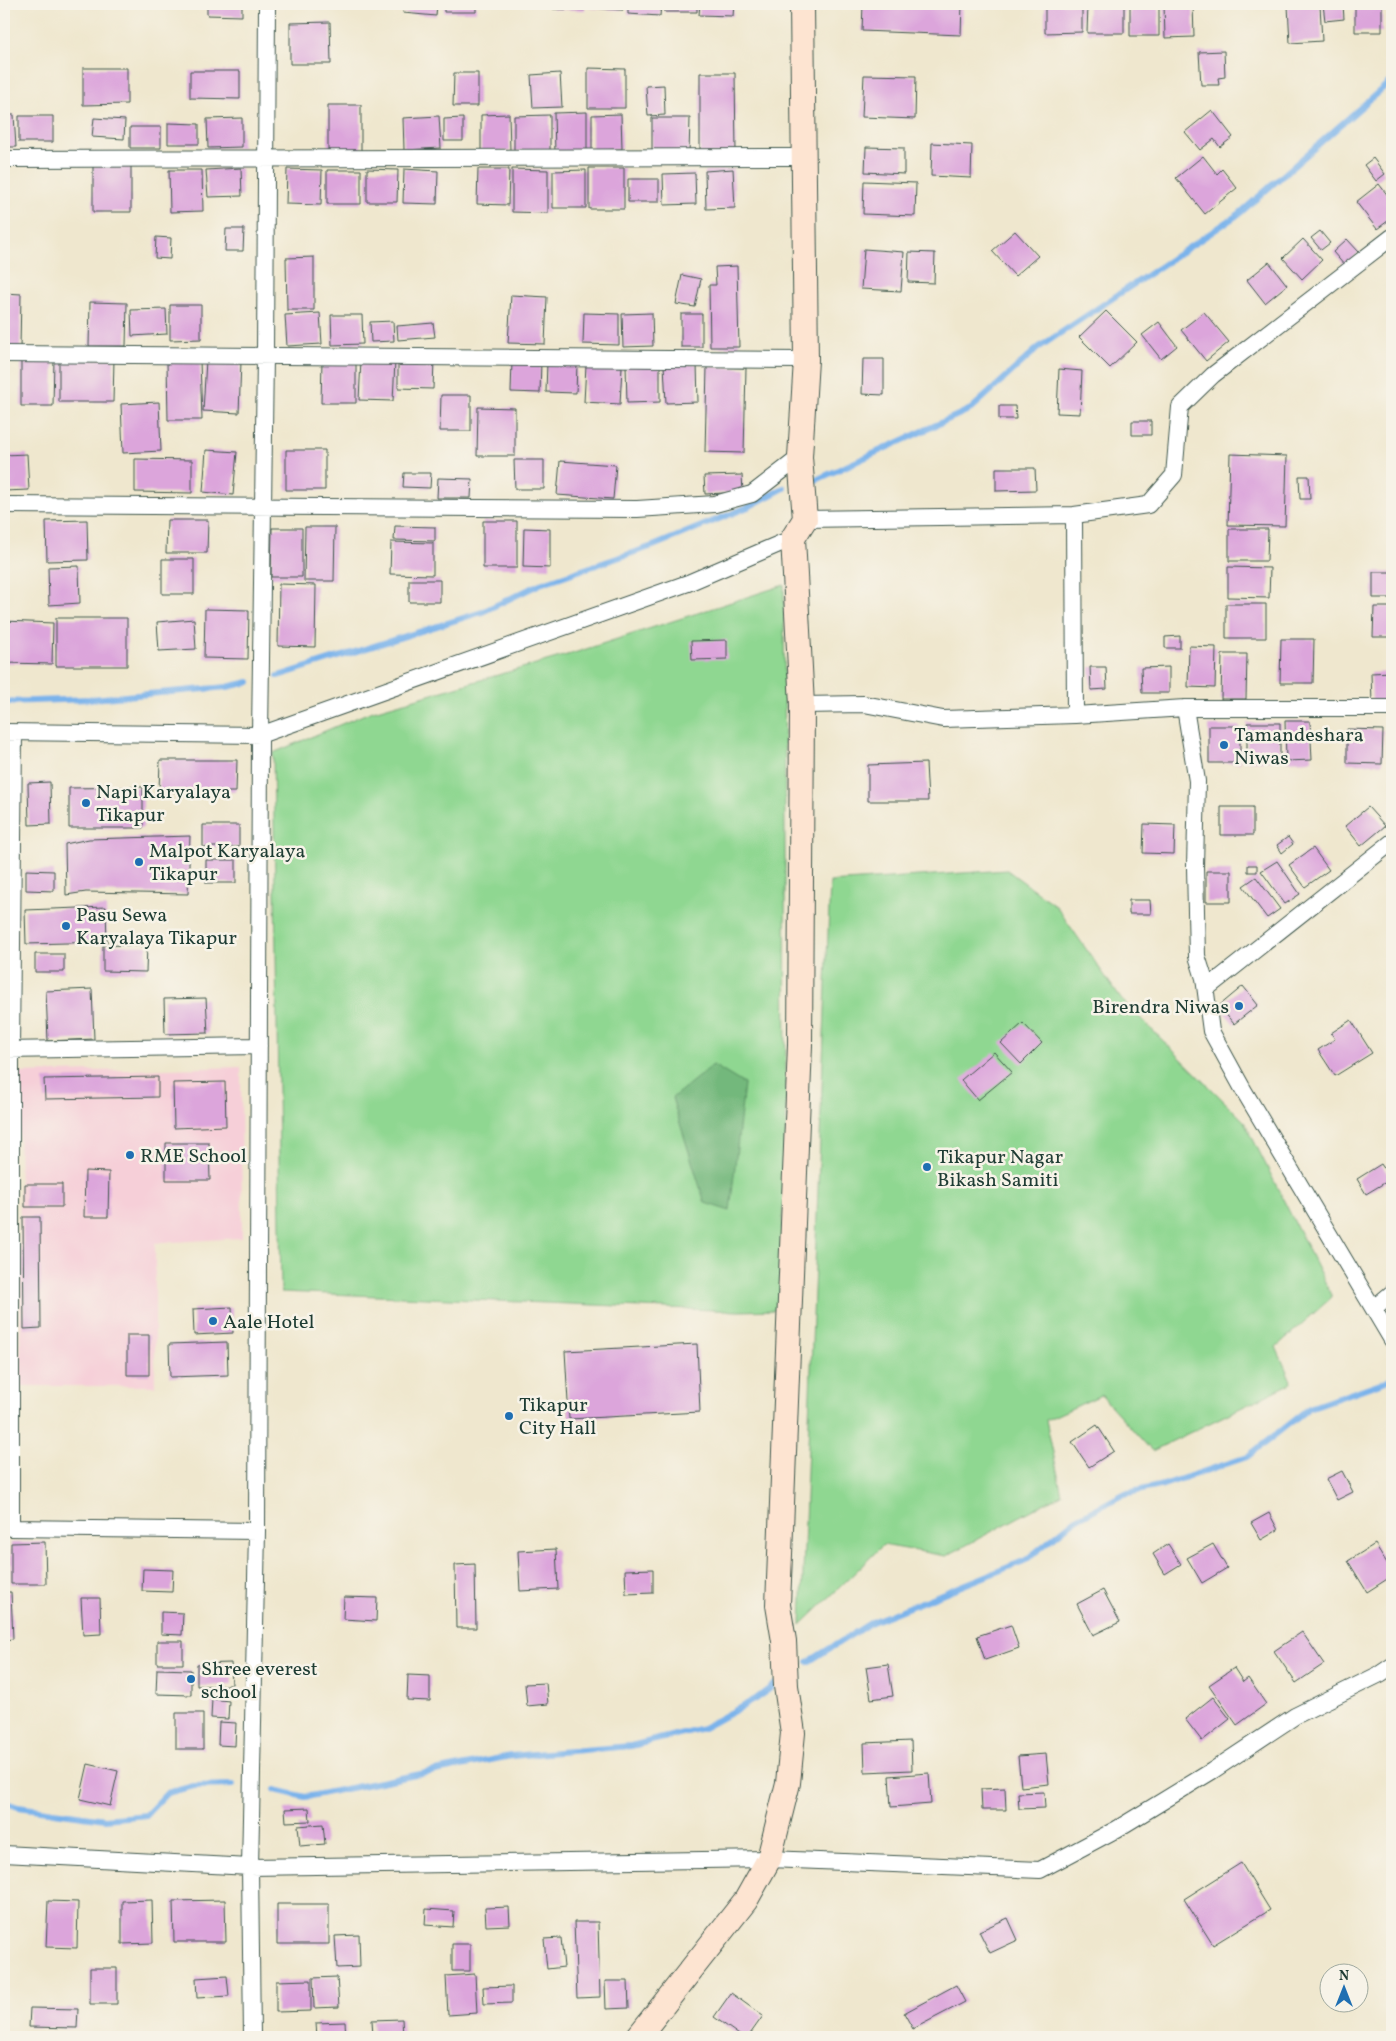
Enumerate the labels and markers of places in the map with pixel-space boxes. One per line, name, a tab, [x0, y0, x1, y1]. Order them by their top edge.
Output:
place label: Tamandeshara Niwas	[1234, 722, 1364, 773]
marker: Tamandeshara Niwas	[1218, 739, 1230, 751]
place label: Napi Karyalaya Tikapur	[96, 779, 231, 830]
marker: Napi Karyalaya Tikapur	[80, 797, 92, 809]
place label: Malpot Karyalaya Tikapur	[149, 838, 306, 889]
marker: Malpot Karyalaya Tikapur	[133, 856, 145, 868]
place label: Pasu Sewa Karyalaya Tikapur	[76, 902, 237, 953]
marker: Pasu Sewa Karyalaya Tikapur	[60, 920, 72, 932]
place label: Birendra Niwas	[1092, 994, 1229, 1022]
marker: Birendra Niwas	[1233, 1000, 1245, 1012]
place label: RME School	[140, 1143, 247, 1171]
place label: Tikapur Nagar Bikash Samiti	[937, 1144, 1063, 1195]
marker: RME School	[124, 1149, 136, 1161]
marker: Tikapur Nagar Bikash Samiti	[921, 1161, 933, 1173]
place label: Aale Hotel	[223, 1309, 314, 1337]
marker: Aale Hotel	[207, 1315, 219, 1327]
place label: Tikapur City Hall	[519, 1392, 596, 1443]
marker: Tikapur City Hall	[503, 1410, 515, 1422]
place label: Shree everest school	[201, 1656, 318, 1707]
marker: Shree everest school	[185, 1673, 197, 1685]

